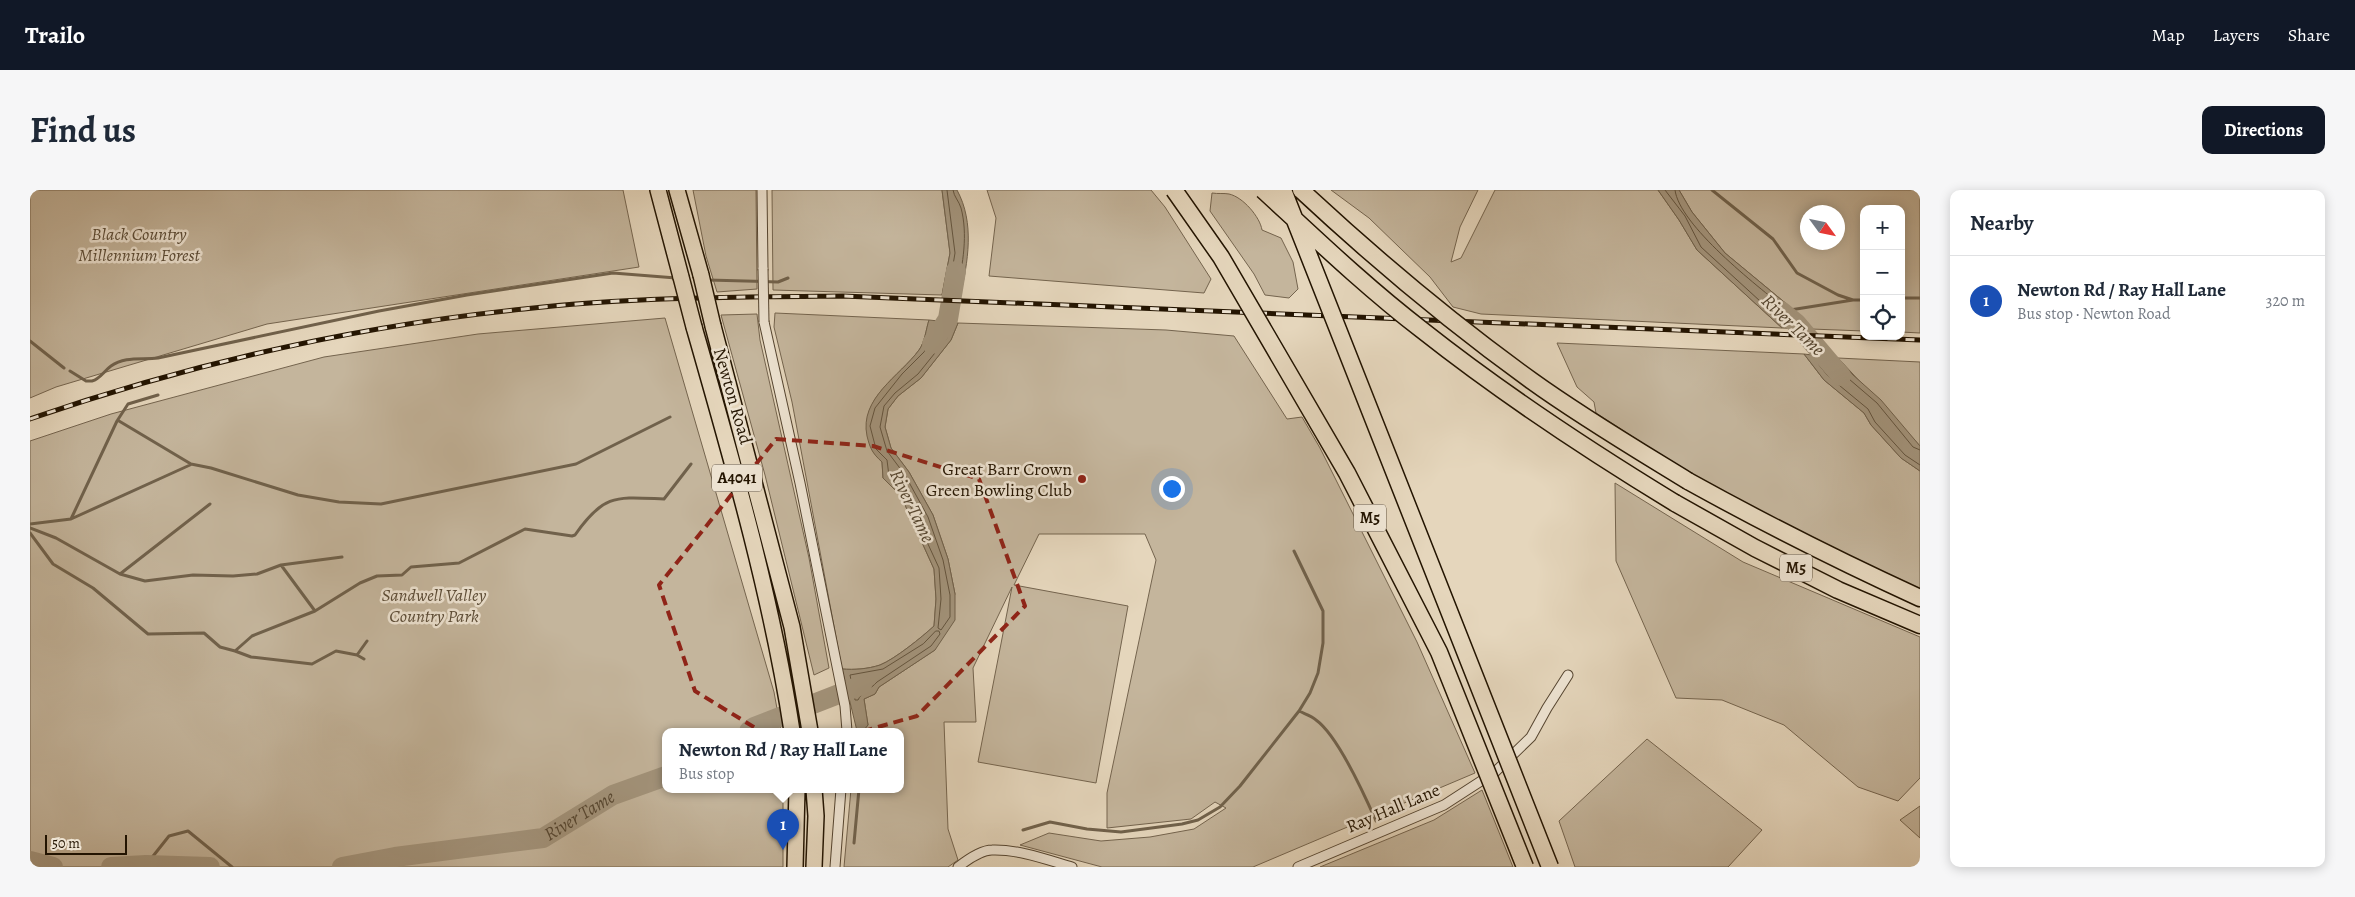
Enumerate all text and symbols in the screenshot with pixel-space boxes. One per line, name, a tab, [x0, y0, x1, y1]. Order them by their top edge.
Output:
text: Trailo	[25, 19, 85, 51]
text: Map	[2152, 23, 2185, 47]
text: Layers	[2213, 23, 2260, 47]
text: Share	[2288, 23, 2330, 47]
text: Find us	[30, 106, 136, 154]
button: Directions	[2202, 106, 2325, 154]
north arrow	[1800, 205, 1845, 250]
map controls	[1860, 205, 1905, 340]
button: +	[1860, 205, 1905, 250]
text: Nearby	[1970, 209, 2033, 237]
park label: Black Country Millennium Forest	[78, 222, 201, 267]
button: −	[1860, 250, 1905, 295]
text: Newton Rd / Ray Hall Lane	[2017, 277, 2226, 303]
water label: River Tame	[1756, 288, 1830, 362]
text: 1	[1983, 290, 1989, 312]
text: 320 m	[2266, 290, 2305, 312]
button: locate	[1860, 295, 1905, 340]
text: Bus stop · Newton Road	[2017, 303, 2171, 325]
street label: Newton Road	[708, 345, 758, 447]
place label: Great Barr Crown Green Bowling Club	[926, 457, 1072, 502]
road number: A4041	[712, 464, 762, 492]
water label: River Tame	[883, 465, 941, 547]
marker: Great Barr Crown Green Bowling Club	[1076, 473, 1088, 485]
your location	[1159, 476, 1185, 502]
road number: M5	[1354, 504, 1386, 532]
road number: M5	[1780, 554, 1812, 582]
park label: Sandwell Valley Country Park	[382, 583, 487, 628]
popup	[662, 728, 904, 793]
text: Newton Rd / Ray Hall Lane	[678, 737, 888, 763]
text: Bus stop	[678, 763, 734, 785]
street label: Ray Hall Lane	[1342, 777, 1444, 839]
water label: River Tame	[539, 784, 620, 847]
pin: 1	[767, 809, 799, 850]
scale bar	[45, 832, 128, 855]
text: 50 m	[52, 834, 80, 853]

